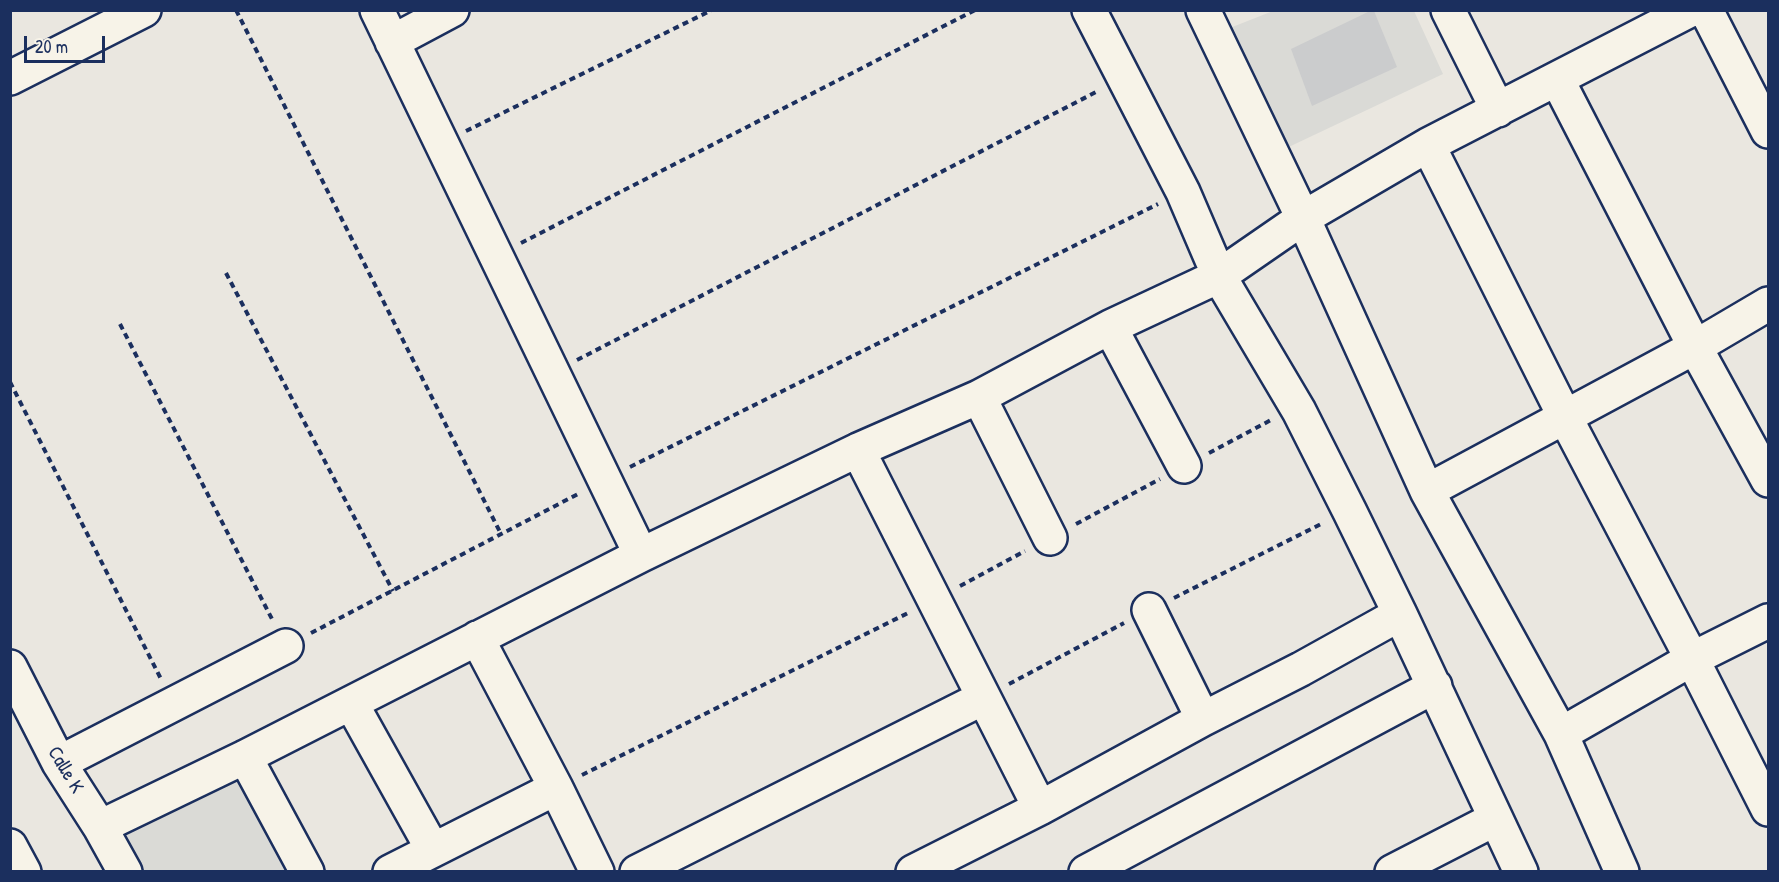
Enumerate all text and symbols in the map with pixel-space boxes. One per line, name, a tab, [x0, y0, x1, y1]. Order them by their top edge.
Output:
scale bar	[27, 24, 108, 62]
text: 20 m	[35, 34, 68, 59]
street label: Calle K	[42, 742, 88, 798]

